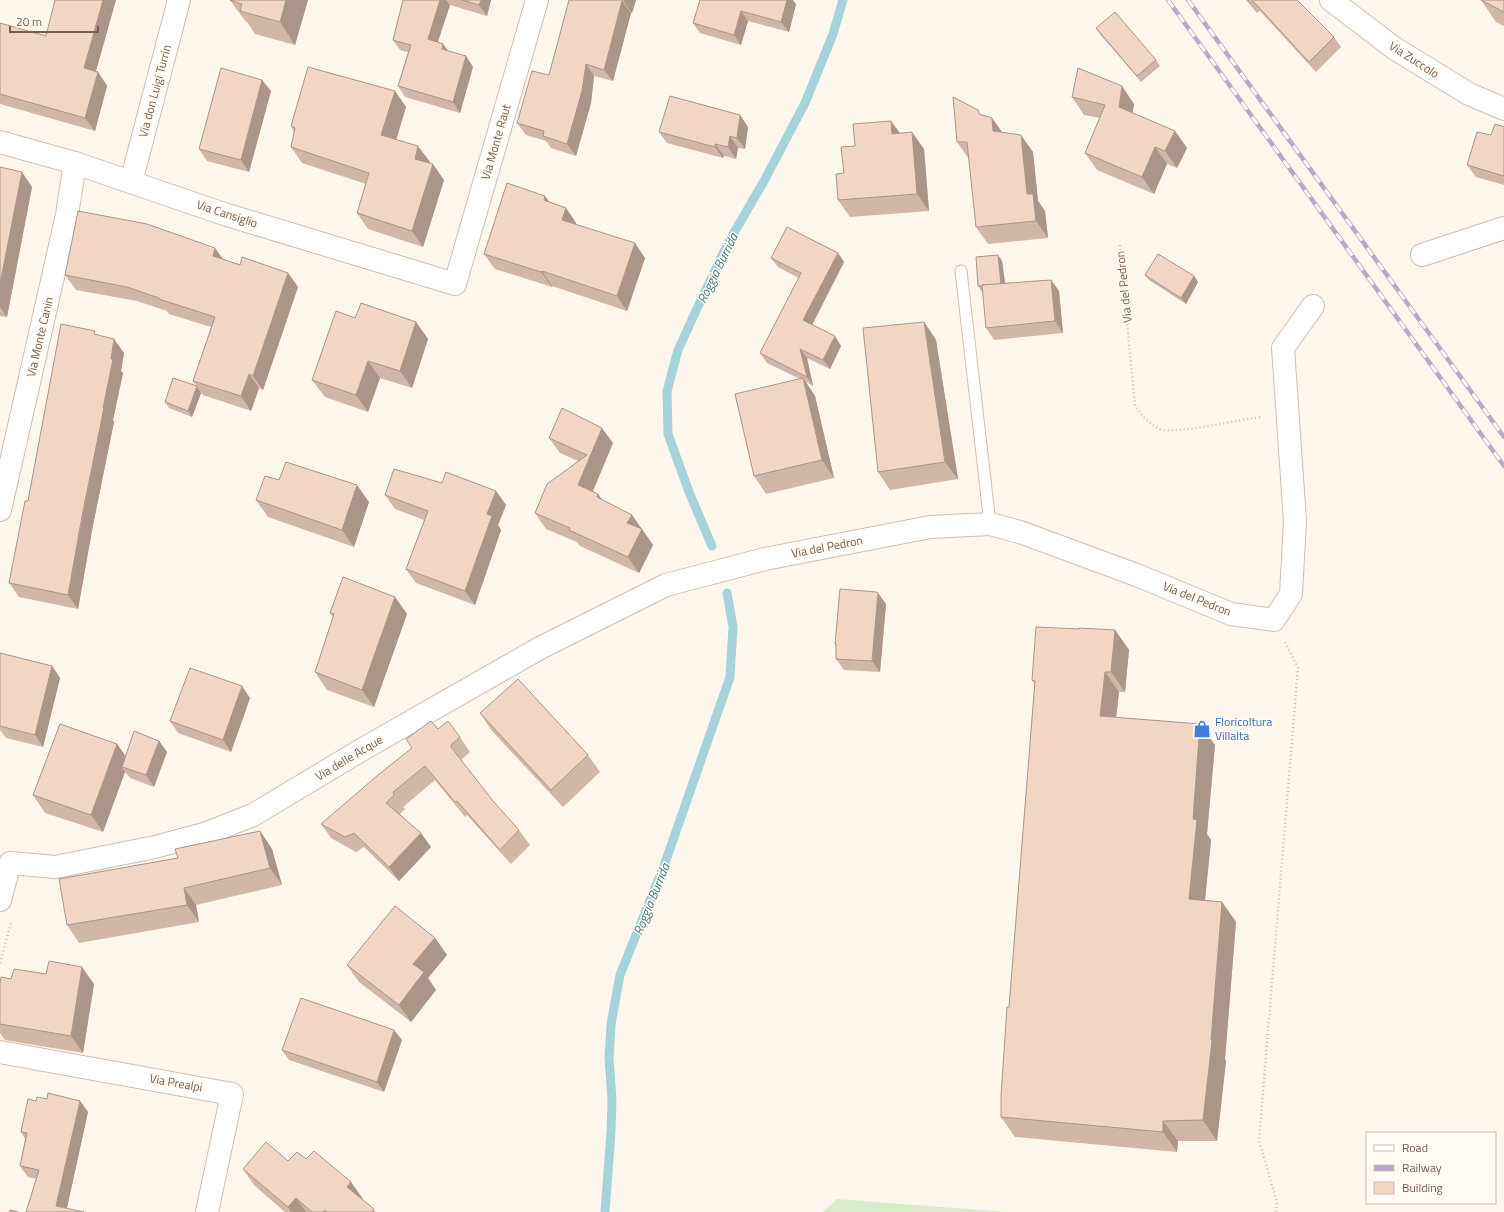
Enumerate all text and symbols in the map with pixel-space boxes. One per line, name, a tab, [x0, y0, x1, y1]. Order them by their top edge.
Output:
scale bar	[10, 8, 98, 34]
text: 20 m	[16, 12, 42, 31]
street label: Via Zuccolo	[1385, 36, 1443, 83]
street label: Via don Luigi Turrin	[133, 42, 176, 139]
street label: Via Monte Raut	[476, 101, 516, 182]
street label: Via Cansiglio	[194, 195, 260, 232]
water label: Roggia Burrida	[691, 228, 743, 306]
street label: Via del Pedron	[1110, 250, 1137, 324]
street label: Via Monte Canin	[21, 295, 58, 379]
street label: Via del Pedron	[790, 530, 864, 563]
street label: Via del Pedron	[1160, 576, 1234, 621]
place label: Floricoltura Villalta	[1215, 712, 1272, 745]
shop icon: Floricoltura Villalta	[1192, 719, 1212, 739]
street label: Via delle Acque	[311, 730, 386, 785]
water label: Roggia Burrida	[628, 859, 675, 938]
street label: Via Prealpi	[148, 1069, 204, 1096]
legend	[1366, 1132, 1496, 1204]
text: Road	[1402, 1138, 1428, 1157]
text: Railway	[1402, 1158, 1442, 1177]
text: Building	[1402, 1178, 1443, 1197]

